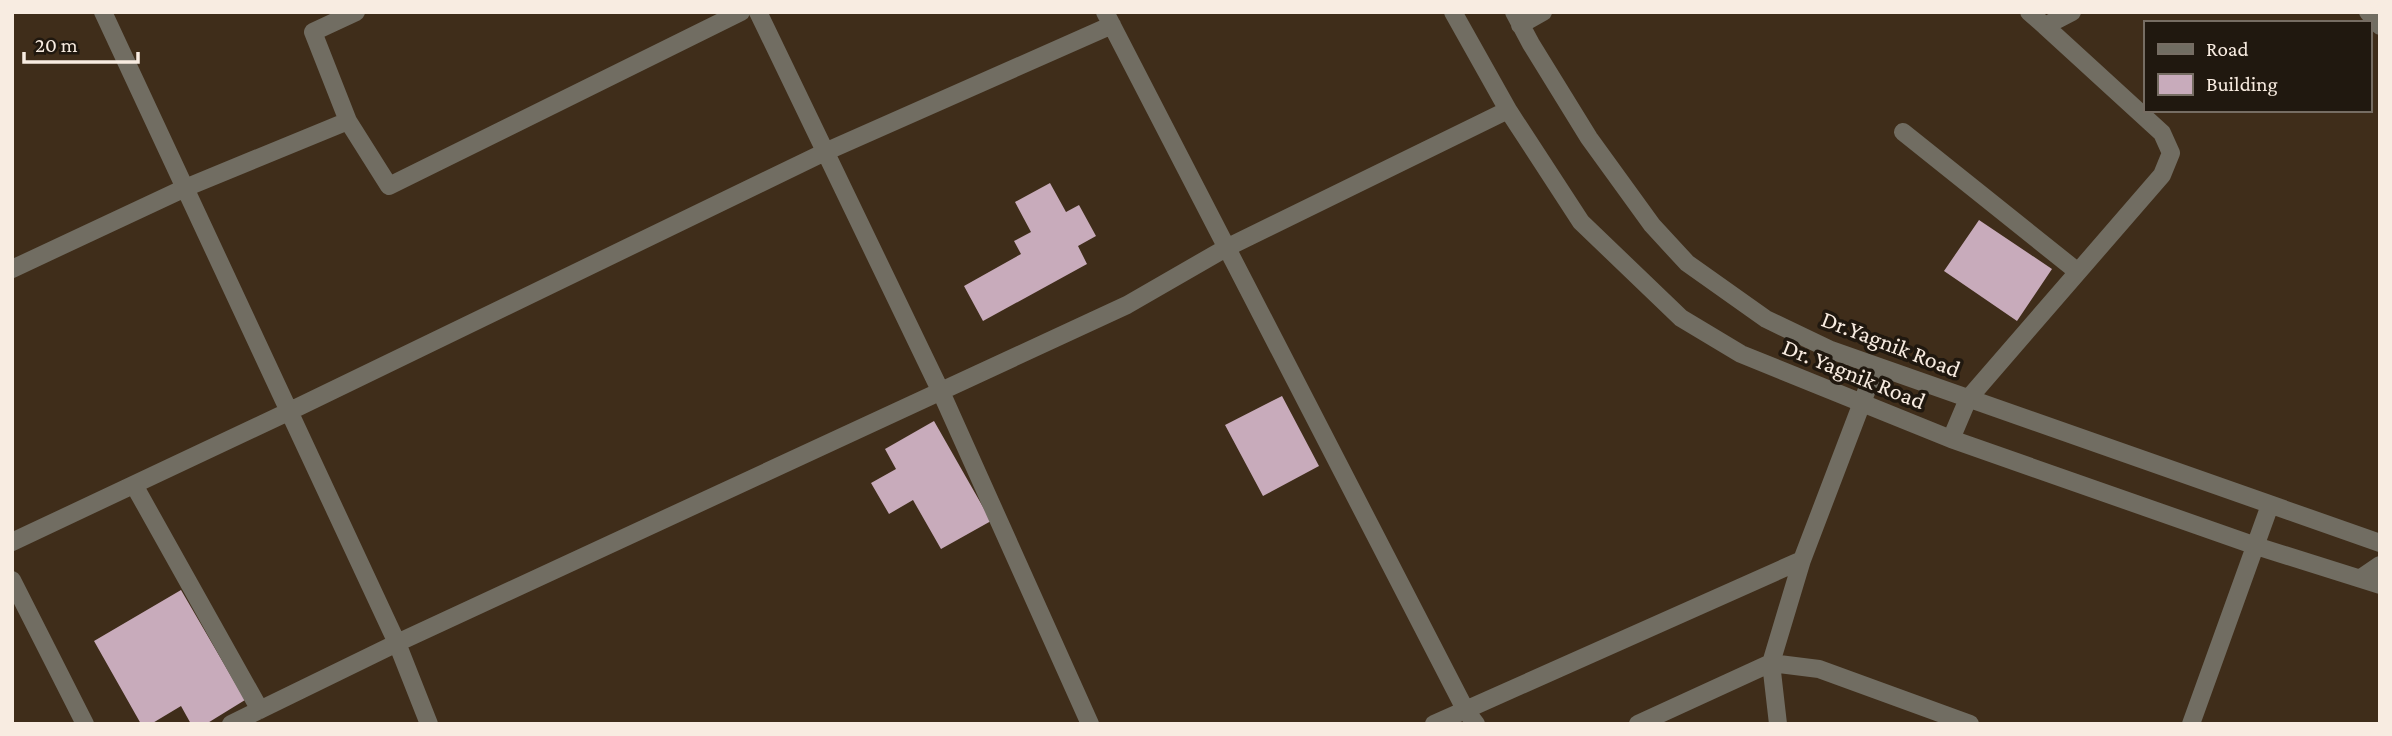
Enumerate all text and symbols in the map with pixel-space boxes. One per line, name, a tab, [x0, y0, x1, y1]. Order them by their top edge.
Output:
scale bar	[24, 21, 138, 65]
legend	[2144, 21, 2371, 112]
text: 20 m	[35, 33, 78, 57]
text: Road	[2206, 37, 2249, 61]
text: Building	[2206, 72, 2278, 96]
street label: Dr.Yagnik Road	[1818, 305, 1965, 383]
street label: Dr. Yagnik Road	[1779, 333, 1930, 415]

